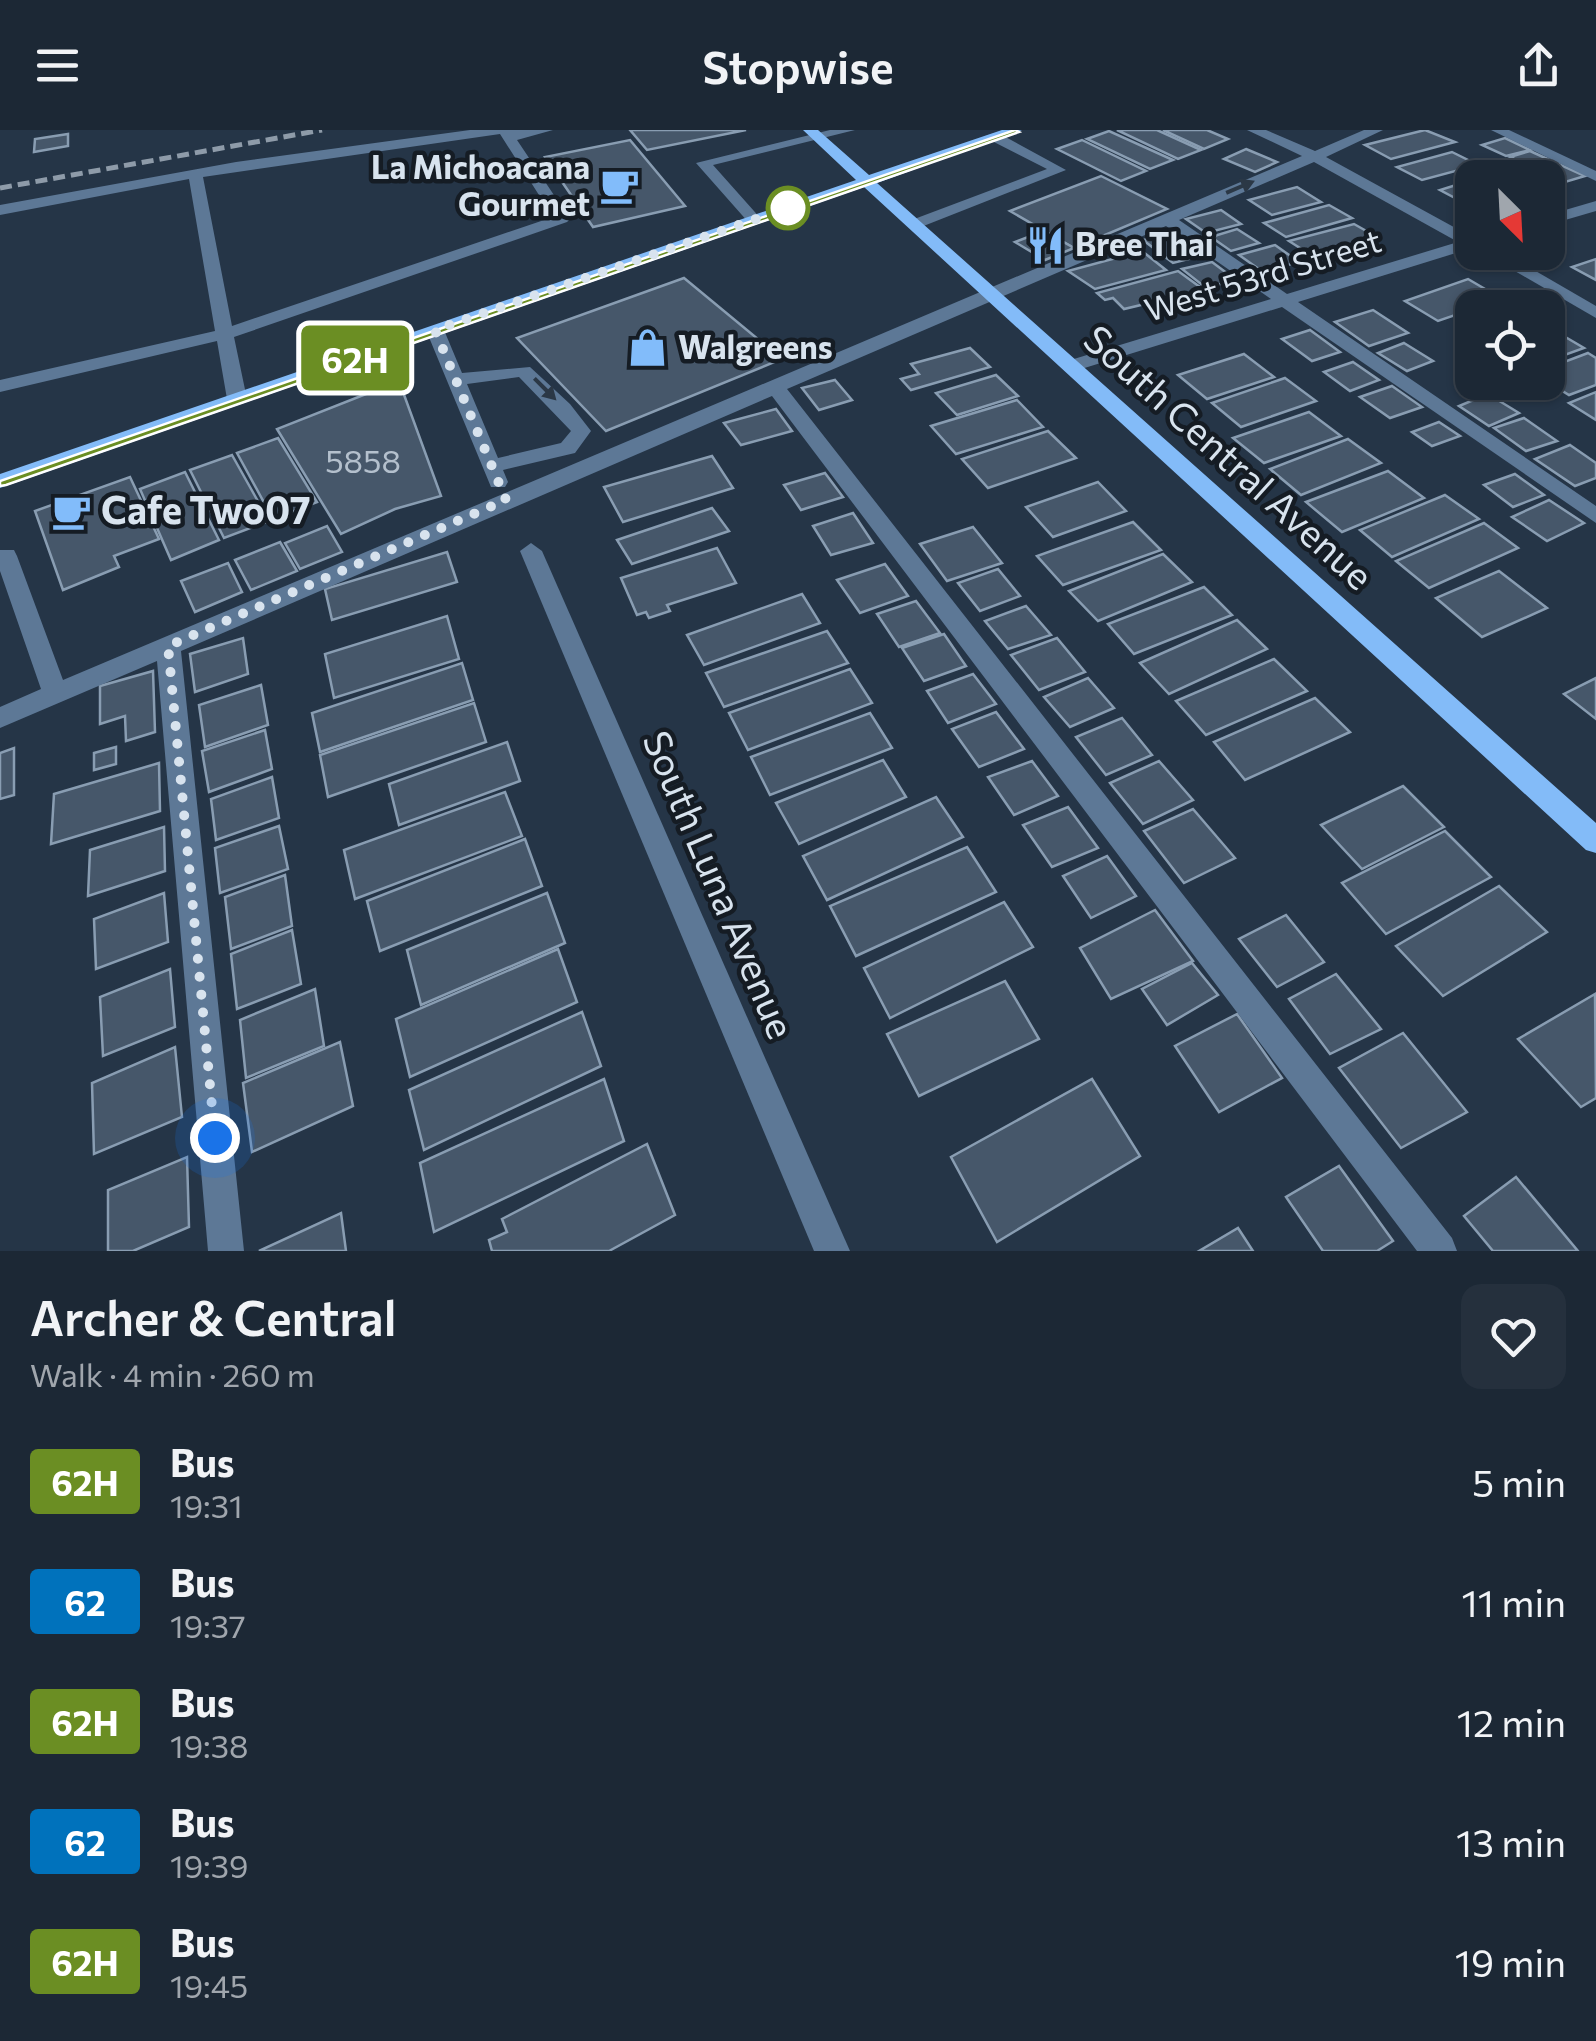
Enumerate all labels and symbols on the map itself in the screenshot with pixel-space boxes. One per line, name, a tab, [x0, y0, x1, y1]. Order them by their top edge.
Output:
place label: La Michoacana Gourmet	[371, 146, 590, 223]
north arrow	[1455, 160, 1565, 270]
cafe icon: La Michoacana Gourmet	[599, 165, 641, 207]
one-way arrow	[1225, 179, 1255, 195]
unlabelled marker	[767, 187, 809, 229]
street label: West 53rd Street	[1139, 219, 1385, 329]
place label: Bree Thai	[1075, 223, 1214, 263]
restaurant icon: Bree Thai	[1024, 224, 1066, 266]
street label: South Central Avenue	[1076, 314, 1384, 598]
line badge: 62H	[298, 326, 412, 390]
place label: Walgreens	[678, 326, 833, 366]
shop icon: Walgreens	[627, 327, 669, 369]
one-way arrow	[532, 377, 556, 401]
house number: 5858	[325, 440, 401, 480]
place label: Cafe Two07	[101, 485, 311, 532]
cafe icon: Cafe Two07	[50, 490, 92, 532]
street label: South Luna Avenue	[634, 723, 806, 1045]
your location	[190, 1113, 240, 1163]

